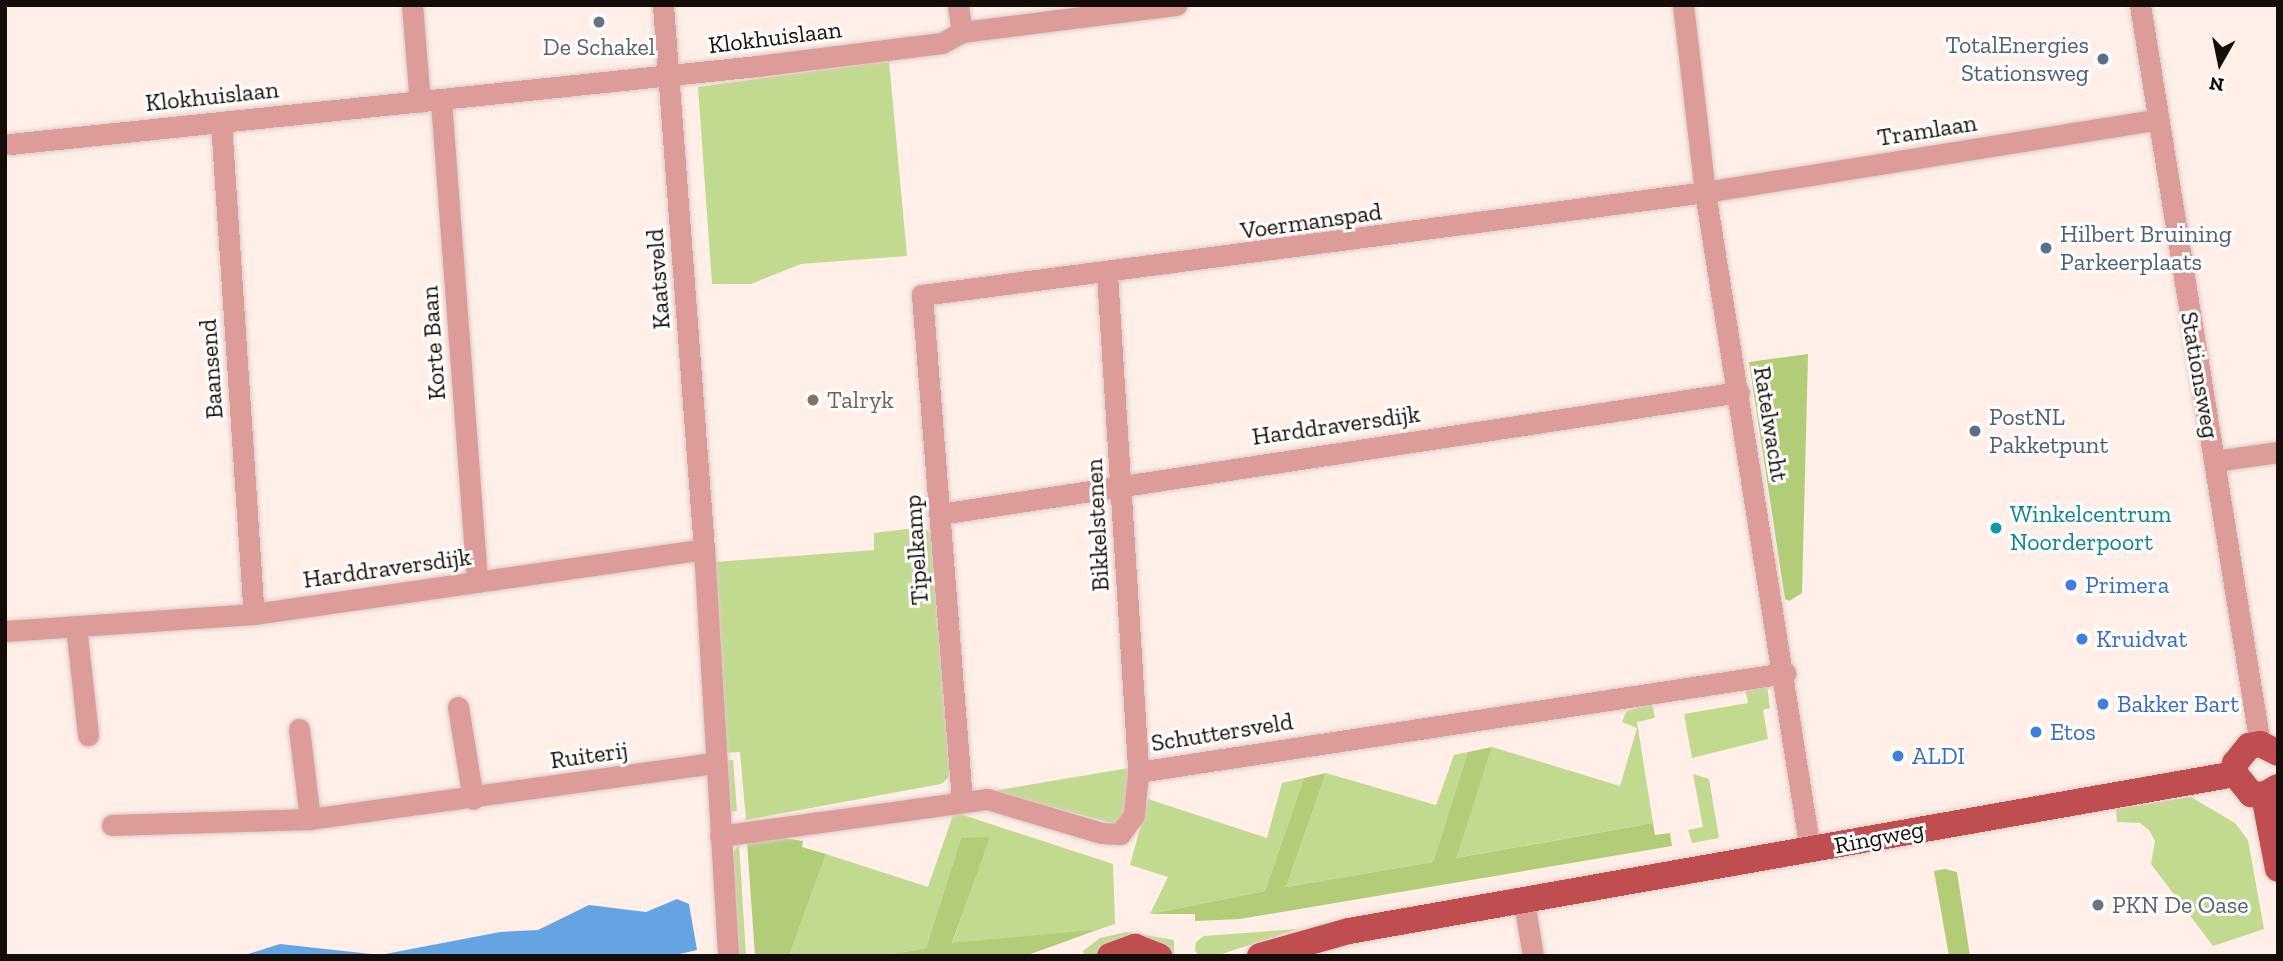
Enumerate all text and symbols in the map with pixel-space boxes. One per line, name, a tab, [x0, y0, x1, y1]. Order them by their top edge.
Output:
marker: De Schakel	[591, 14, 607, 30]
street label: Klokhuislaan	[707, 15, 843, 59]
north arrow	[2185, 28, 2255, 98]
place label: TotalEnergies Stationsweg	[1946, 31, 2089, 87]
place label: De Schakel	[543, 33, 655, 61]
marker: TotalEnergies Stationsweg	[2095, 51, 2111, 67]
text: N	[2208, 72, 2226, 97]
street label: Klokhuislaan	[144, 75, 280, 117]
street label: Tramlaan	[1875, 108, 1979, 152]
street label: Voermanspad	[1239, 197, 1383, 245]
place label: Hilbert Bruining Parkeerplaats	[2060, 220, 2232, 276]
street label: Kaatsveld	[640, 228, 676, 330]
marker: Hilbert Bruining Parkeerplaats	[2038, 240, 2054, 256]
street label: Korte Baan	[415, 285, 451, 401]
street label: Stationsweg	[2175, 309, 2225, 441]
street label: Baansend	[193, 318, 229, 420]
street label: Ratelwacht	[1748, 364, 1794, 484]
place label: Talryk	[827, 386, 894, 414]
marker: Talryk	[805, 392, 821, 408]
street label: Harddraversdijk	[1250, 399, 1422, 451]
place label: PostNL Pakketpunt	[1989, 403, 2108, 459]
marker: PostNL Pakketpunt	[1967, 423, 1983, 439]
street label: Bikkelstenen	[1079, 458, 1115, 592]
street label: Tipelkamp	[898, 494, 934, 606]
place label: Winkelcentrum Noorderpoort	[2010, 500, 2171, 556]
marker: Winkelcentrum Noorderpoort	[1988, 520, 2004, 536]
street label: Harddraversdijk	[301, 542, 473, 594]
place label: Primera	[2085, 571, 2169, 599]
marker: Primera	[2063, 577, 2079, 593]
place label: Kruidvat	[2096, 625, 2187, 653]
marker: Kruidvat	[2074, 631, 2090, 647]
place label: Bakker Bart	[2117, 690, 2240, 718]
marker: Bakker Bart	[2095, 696, 2111, 712]
street label: Schuttersveld	[1149, 707, 1295, 757]
place label: Etos	[2050, 718, 2096, 746]
marker: Etos	[2028, 724, 2044, 740]
street label: Ruiterij	[548, 735, 630, 775]
place label: ALDI	[1912, 742, 1965, 770]
marker: ALDI	[1890, 748, 1906, 764]
street label: Ringweg	[1832, 814, 1926, 860]
place label: PKN De Oase	[2112, 891, 2249, 919]
marker: PKN De Oase	[2090, 897, 2106, 913]

